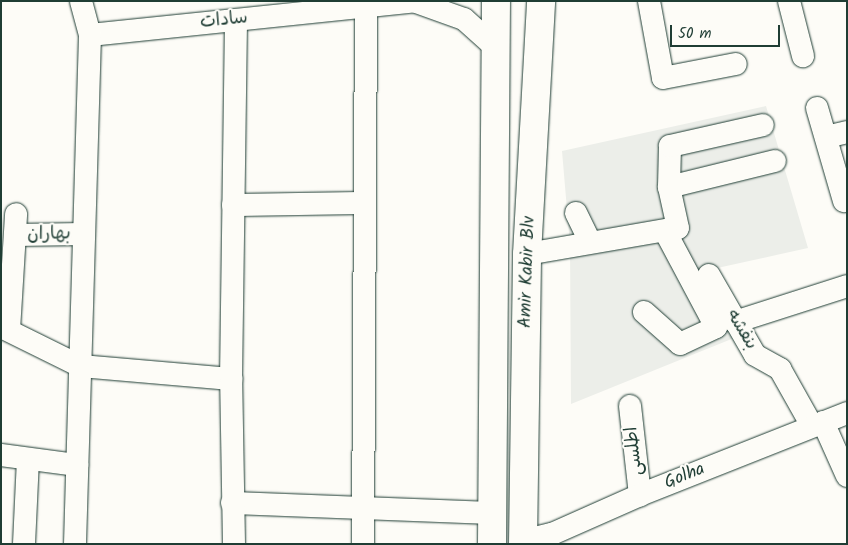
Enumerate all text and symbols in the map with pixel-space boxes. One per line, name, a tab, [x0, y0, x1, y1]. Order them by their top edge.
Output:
street label: سادات	[199, 8, 249, 34]
scale bar	[673, 15, 783, 47]
text: 50 m	[678, 22, 712, 46]
street label: Amir Kabir Blv	[515, 216, 541, 328]
street label: بهاران	[27, 224, 71, 246]
street label: بنفشه	[721, 306, 761, 354]
street label: اطلسی	[622, 426, 648, 476]
street label: Golha	[662, 459, 708, 495]

